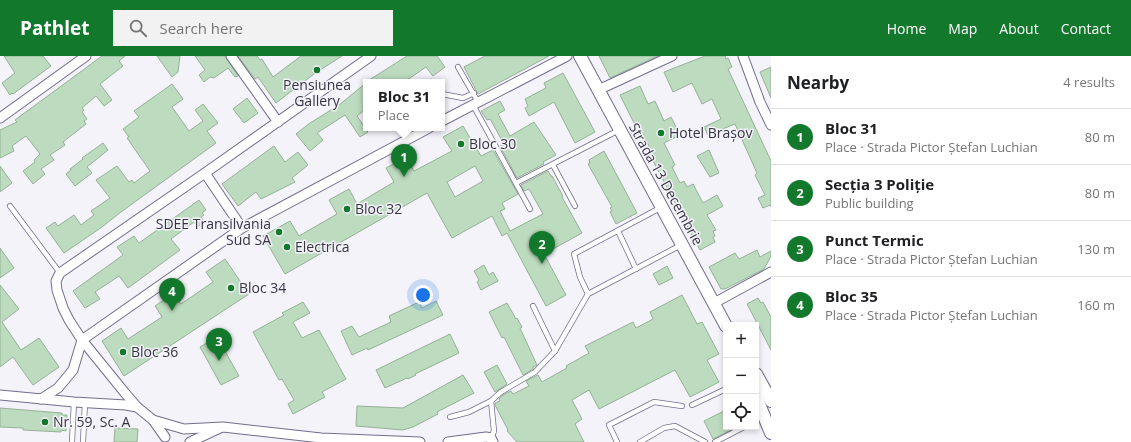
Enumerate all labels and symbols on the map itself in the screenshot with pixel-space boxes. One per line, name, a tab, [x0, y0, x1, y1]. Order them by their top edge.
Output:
marker: Pensiunea Gallery	[312, 65, 322, 75]
place label: Pensiunea Gallery	[283, 75, 351, 110]
street label: Strada 13 Decembrie	[625, 119, 708, 248]
place label: Hotel Brașov	[669, 123, 752, 142]
marker: Hotel Brașov	[656, 128, 666, 138]
place label: Bloc 30	[469, 134, 516, 153]
marker: Bloc 30	[456, 139, 466, 149]
pin: 1	[391, 144, 417, 177]
place label: Bloc 32	[355, 199, 402, 218]
marker: Bloc 32	[342, 204, 352, 214]
place label: SDEE Transilvania Sud SA	[156, 214, 271, 249]
marker: SDEE Transilvania Sud SA	[274, 227, 284, 237]
pin: 2	[529, 231, 555, 264]
place label: Electrica	[295, 237, 350, 256]
marker: Electrica	[282, 242, 292, 252]
pin: 4	[159, 278, 185, 311]
place label: Bloc 34	[239, 278, 286, 297]
marker: Bloc 34	[226, 283, 236, 293]
your location	[413, 285, 433, 305]
pin: 3	[206, 328, 232, 361]
place label: Bloc 36	[131, 342, 178, 361]
marker: Bloc 36	[118, 347, 128, 357]
place label: Nr. 59, Sc. A	[53, 412, 131, 431]
marker: Nr. 59, Sc. A	[40, 417, 50, 427]

